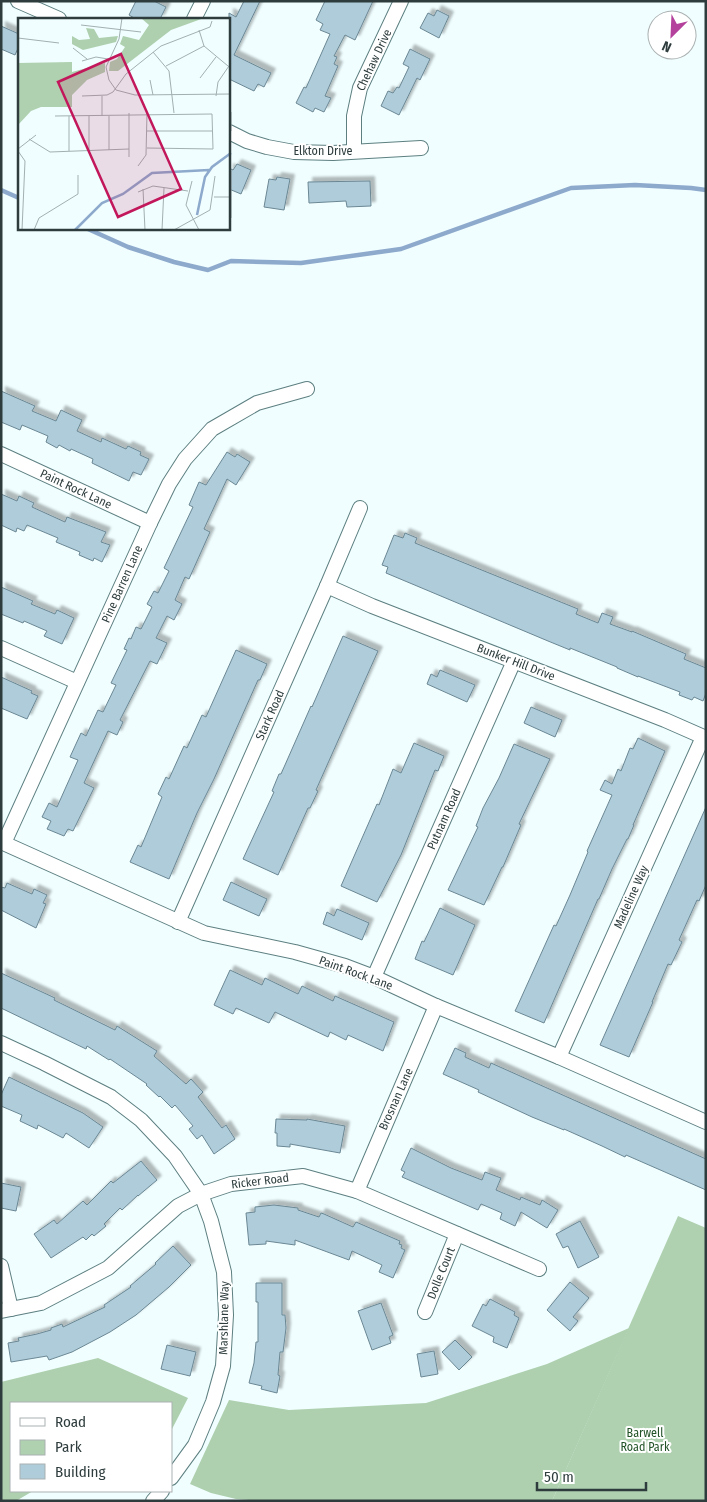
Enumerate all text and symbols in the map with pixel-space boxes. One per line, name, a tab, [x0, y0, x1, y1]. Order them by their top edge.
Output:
north arrow	[647, 10, 697, 60]
inset map	[18, 18, 230, 230]
street label: Chehaw Drive	[354, 27, 394, 93]
text: N	[660, 37, 674, 56]
street label: Elkton Drive	[294, 144, 353, 158]
street label: Paint Rock Lane	[38, 466, 114, 512]
street label: Pine Barren Lane	[99, 543, 145, 625]
street label: Bunker Hill Drive	[475, 641, 557, 683]
street label: Stark Road	[253, 688, 287, 742]
street label: Putnam Road	[424, 786, 464, 852]
street label: Madeline Way	[611, 863, 651, 931]
street label: Paint Rock Lane	[317, 953, 395, 993]
street label: Brosnan Lane	[376, 1066, 416, 1132]
street label: Ricker Road	[230, 1171, 290, 1191]
street label: Dolle Court	[424, 1245, 458, 1301]
street label: Marshlane Way	[216, 1280, 232, 1355]
legend	[10, 1402, 172, 1492]
text: Road	[55, 1413, 86, 1431]
park label: Barwell Road Park	[620, 1426, 670, 1454]
text: Park	[55, 1438, 82, 1456]
scale bar	[537, 1460, 646, 1492]
text: Building	[55, 1463, 106, 1481]
text: 50 m	[544, 1468, 574, 1486]

